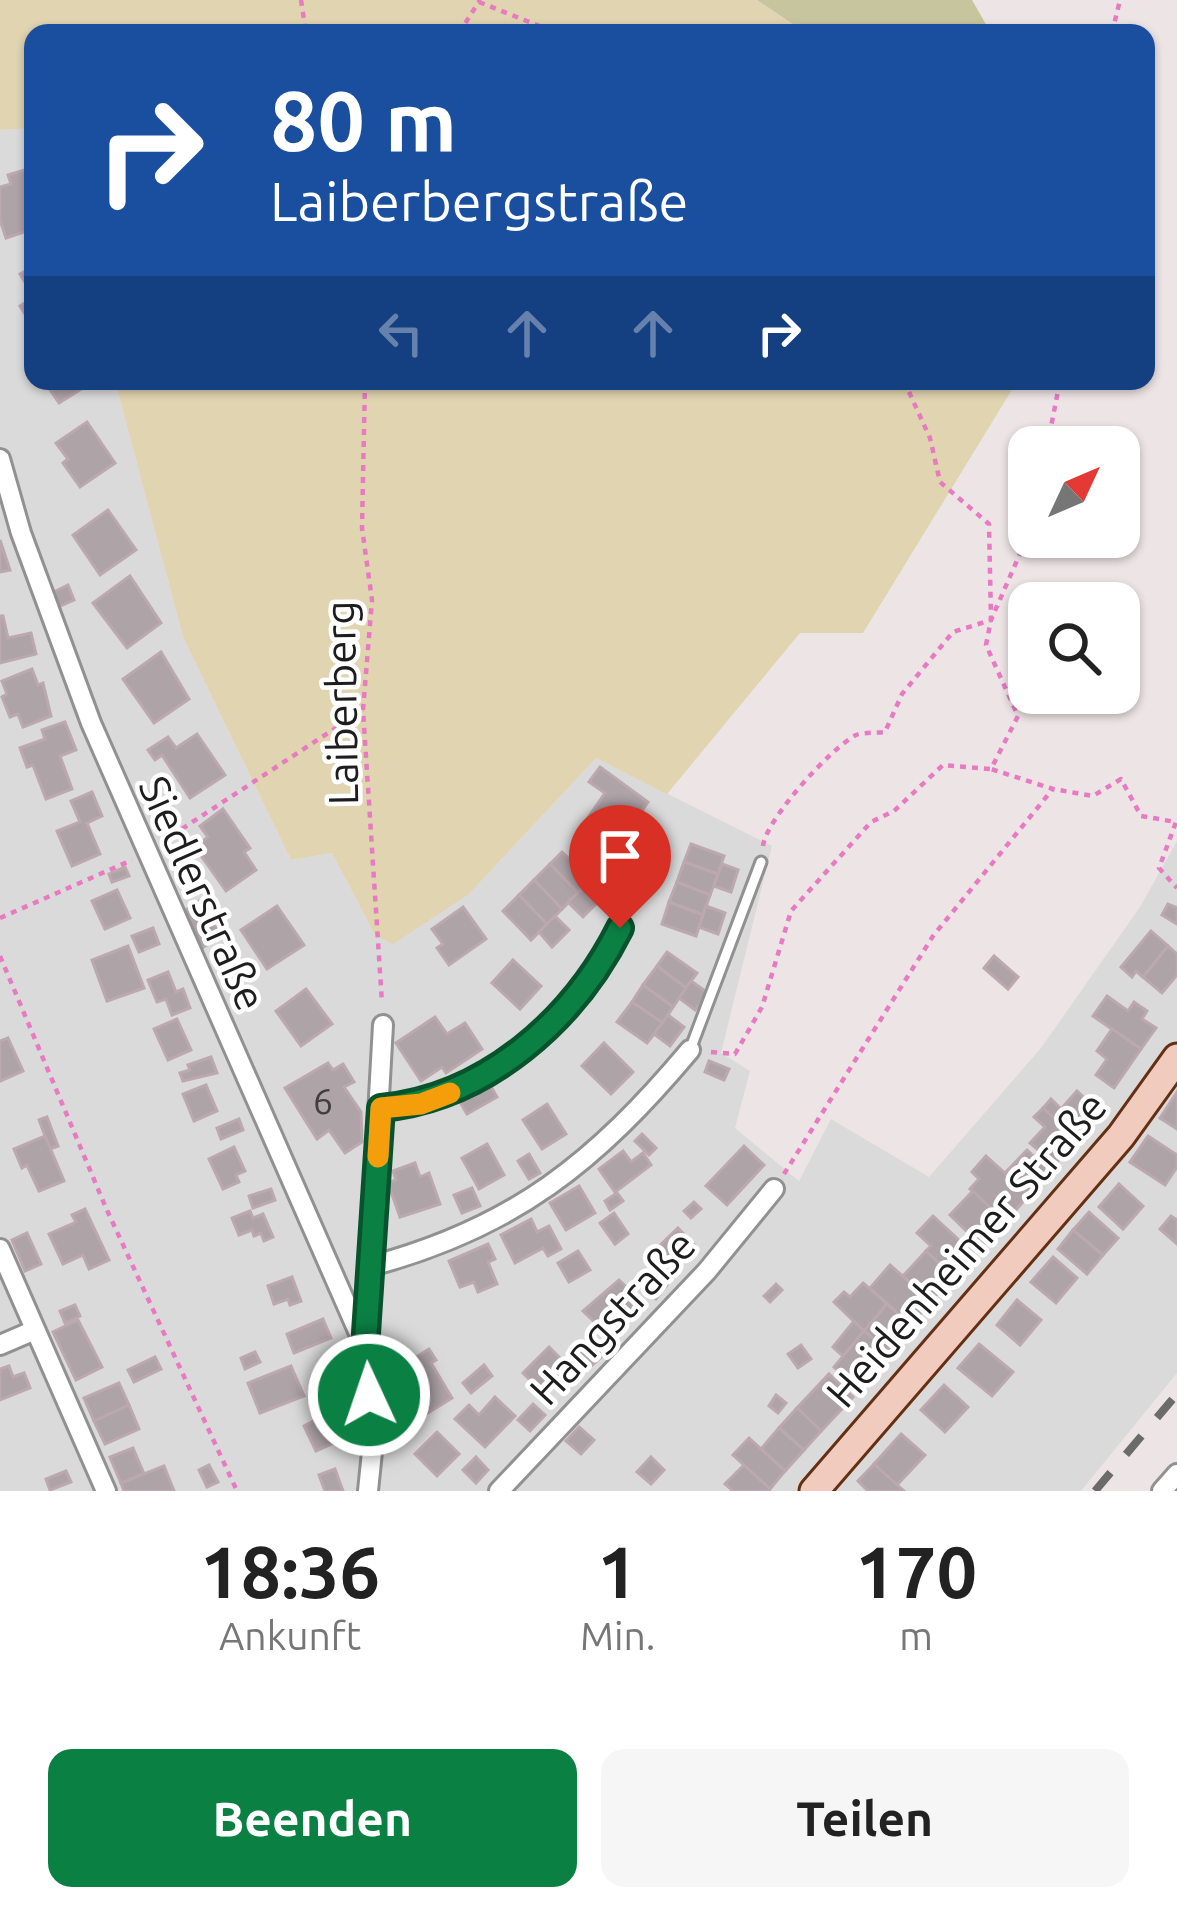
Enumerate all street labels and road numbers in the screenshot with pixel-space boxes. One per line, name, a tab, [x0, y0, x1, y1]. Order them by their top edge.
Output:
street label: Laiberberg	[316, 600, 366, 806]
street label: Siedlerstraße	[131, 769, 275, 1017]
street label: Heidenheimer Straße	[817, 1082, 1115, 1416]
street label: Hangstraße	[520, 1221, 704, 1413]

